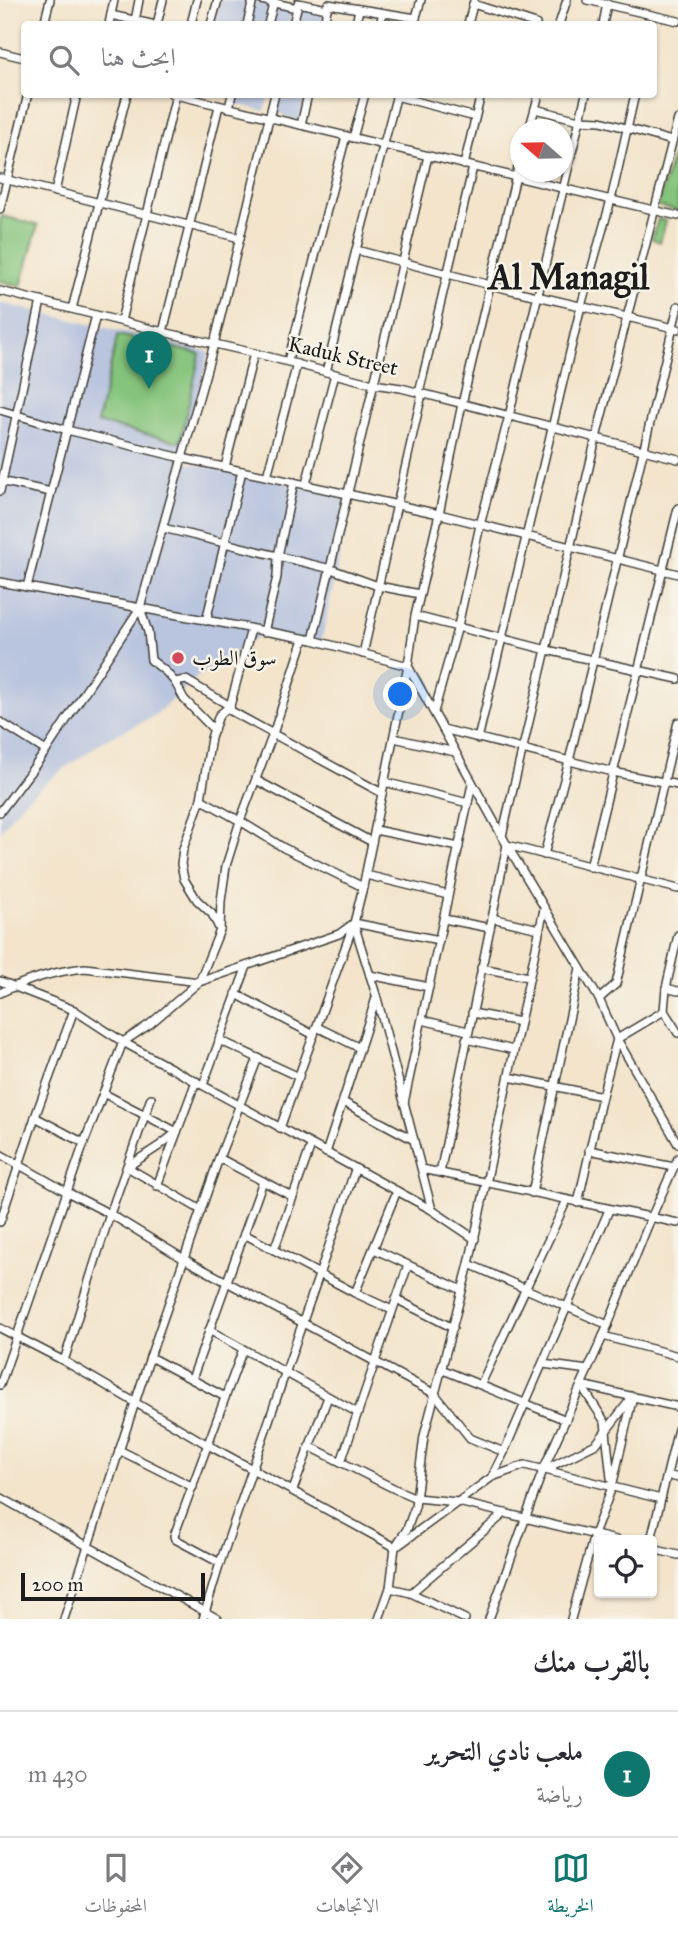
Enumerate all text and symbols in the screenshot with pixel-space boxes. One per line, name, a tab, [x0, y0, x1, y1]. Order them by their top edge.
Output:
search box	[21, 21, 657, 98]
icon: search	[45, 41, 83, 79]
text: ابحث هنا	[101, 41, 176, 73]
north arrow	[510, 119, 573, 182]
district label: Al Managil	[487, 256, 650, 299]
pin: 1	[126, 331, 172, 389]
street label: Kaduk Street	[286, 331, 401, 381]
place label: سوق الطوب	[192, 645, 277, 671]
marker: سوق الطوب	[170, 650, 186, 666]
your location	[383, 677, 417, 711]
map controls	[594, 1535, 657, 1598]
button: locate	[594, 1535, 657, 1598]
scale bar	[21, 1570, 205, 1602]
text: 200 m	[32, 1573, 84, 1596]
text: بالقرب منك	[533, 1644, 650, 1680]
text: ملعب نادي التحرير	[426, 1735, 583, 1767]
text: 430 m	[28, 1760, 88, 1788]
text: 1	[622, 1760, 632, 1788]
text: رياضة	[537, 1780, 583, 1808]
tab: المحفوظات	[84, 1849, 147, 1924]
tab: الاتجاهات	[316, 1849, 379, 1924]
tab: الخريطة	[547, 1849, 594, 1924]

